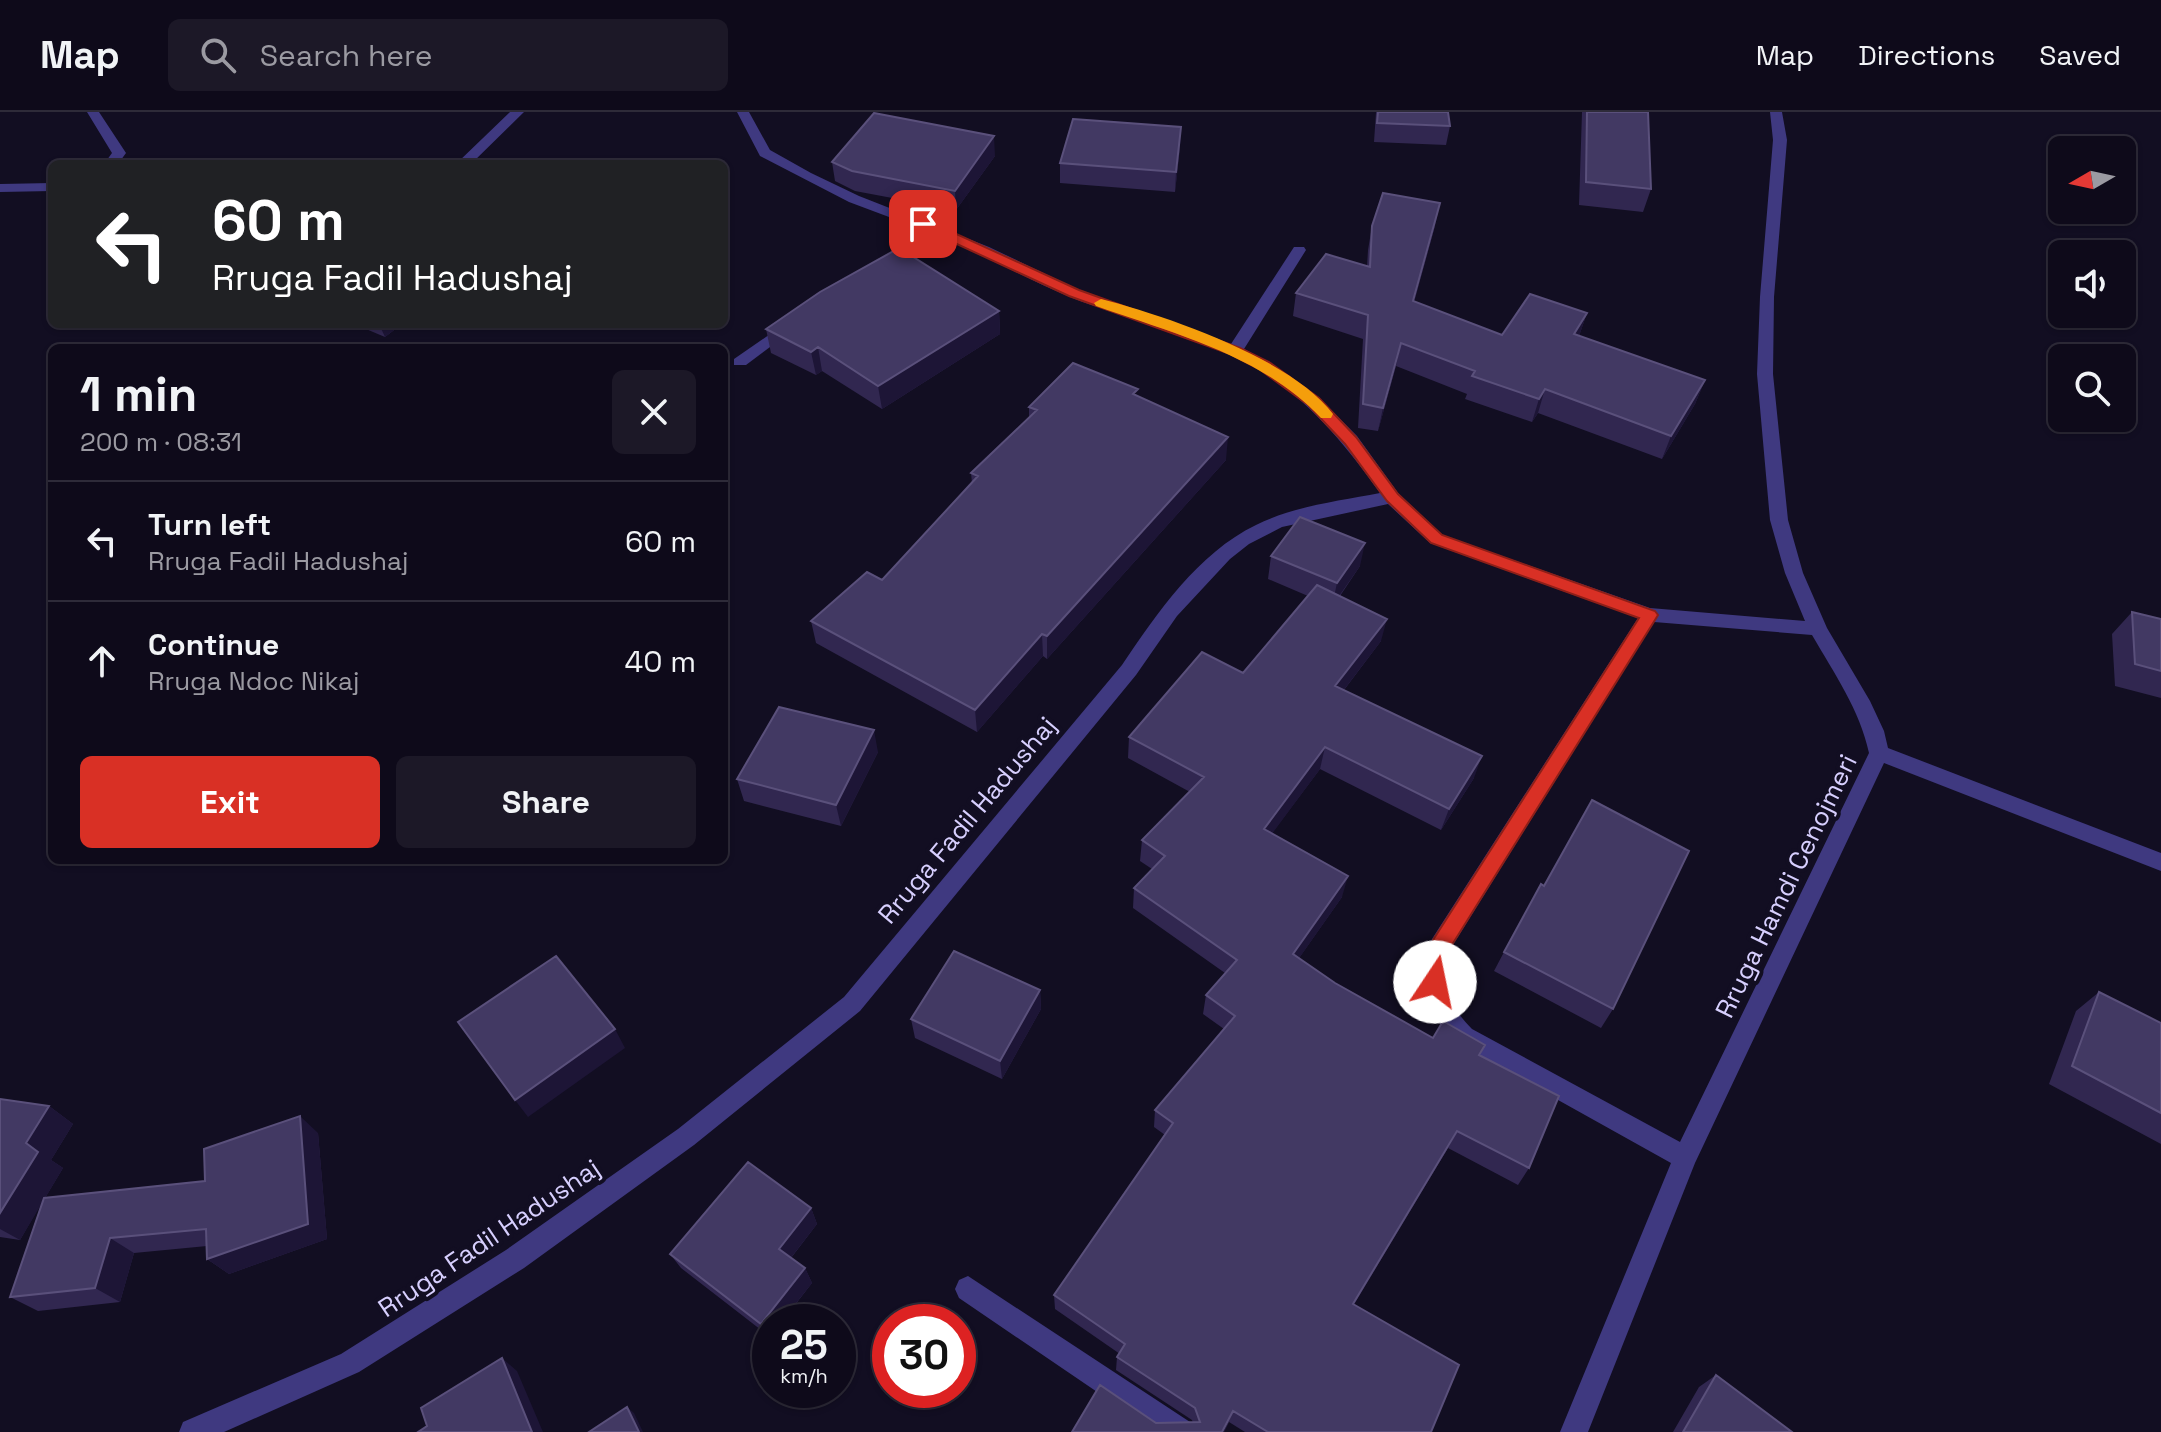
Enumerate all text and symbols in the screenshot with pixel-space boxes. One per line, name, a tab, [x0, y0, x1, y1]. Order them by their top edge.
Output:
search box	[168, 19, 728, 91]
text: Map	[40, 31, 120, 79]
icon: search	[196, 33, 240, 77]
text: Search here	[260, 36, 433, 75]
text: Map	[1756, 37, 1814, 73]
text: Directions	[1858, 37, 1995, 73]
text: Saved	[2039, 37, 2121, 73]
north arrow	[2048, 136, 2136, 224]
map controls	[2048, 136, 2136, 432]
text: 60 m	[212, 185, 345, 256]
pin	[889, 190, 957, 258]
icon: left	[80, 192, 184, 296]
icon: arrive	[901, 202, 945, 246]
button: sound	[2048, 240, 2136, 328]
text: Rruga Fadil Hadushaj	[212, 255, 573, 301]
button: search	[2048, 344, 2136, 432]
text: 1 min	[80, 364, 197, 425]
button: close	[612, 370, 696, 454]
text: 200 m · 08:31	[80, 425, 242, 459]
text: Turn left	[148, 505, 271, 544]
icon: left	[80, 519, 124, 563]
text: 60 m	[625, 522, 696, 561]
text: Rruga Fadil Hadushaj	[148, 544, 408, 578]
text: Continue	[148, 625, 279, 664]
icon: ahead	[80, 639, 124, 683]
text: 40 m	[625, 642, 696, 681]
text: Rruga Ndoc Nikaj	[148, 664, 359, 698]
street label: Rruga Fadil Hadushaj	[870, 709, 1064, 931]
street label: Rruga Hamdi Cenojmeri	[1707, 749, 1865, 1023]
button: Exit	[80, 756, 380, 848]
button: Share	[396, 756, 696, 848]
position arrow	[1393, 940, 1477, 1024]
street label: Rruga Fadil Hadushaj	[372, 1151, 606, 1325]
speed limit sign: 30	[872, 1304, 976, 1408]
text: 25	[780, 1320, 828, 1371]
text: km/h	[780, 1363, 828, 1389]

